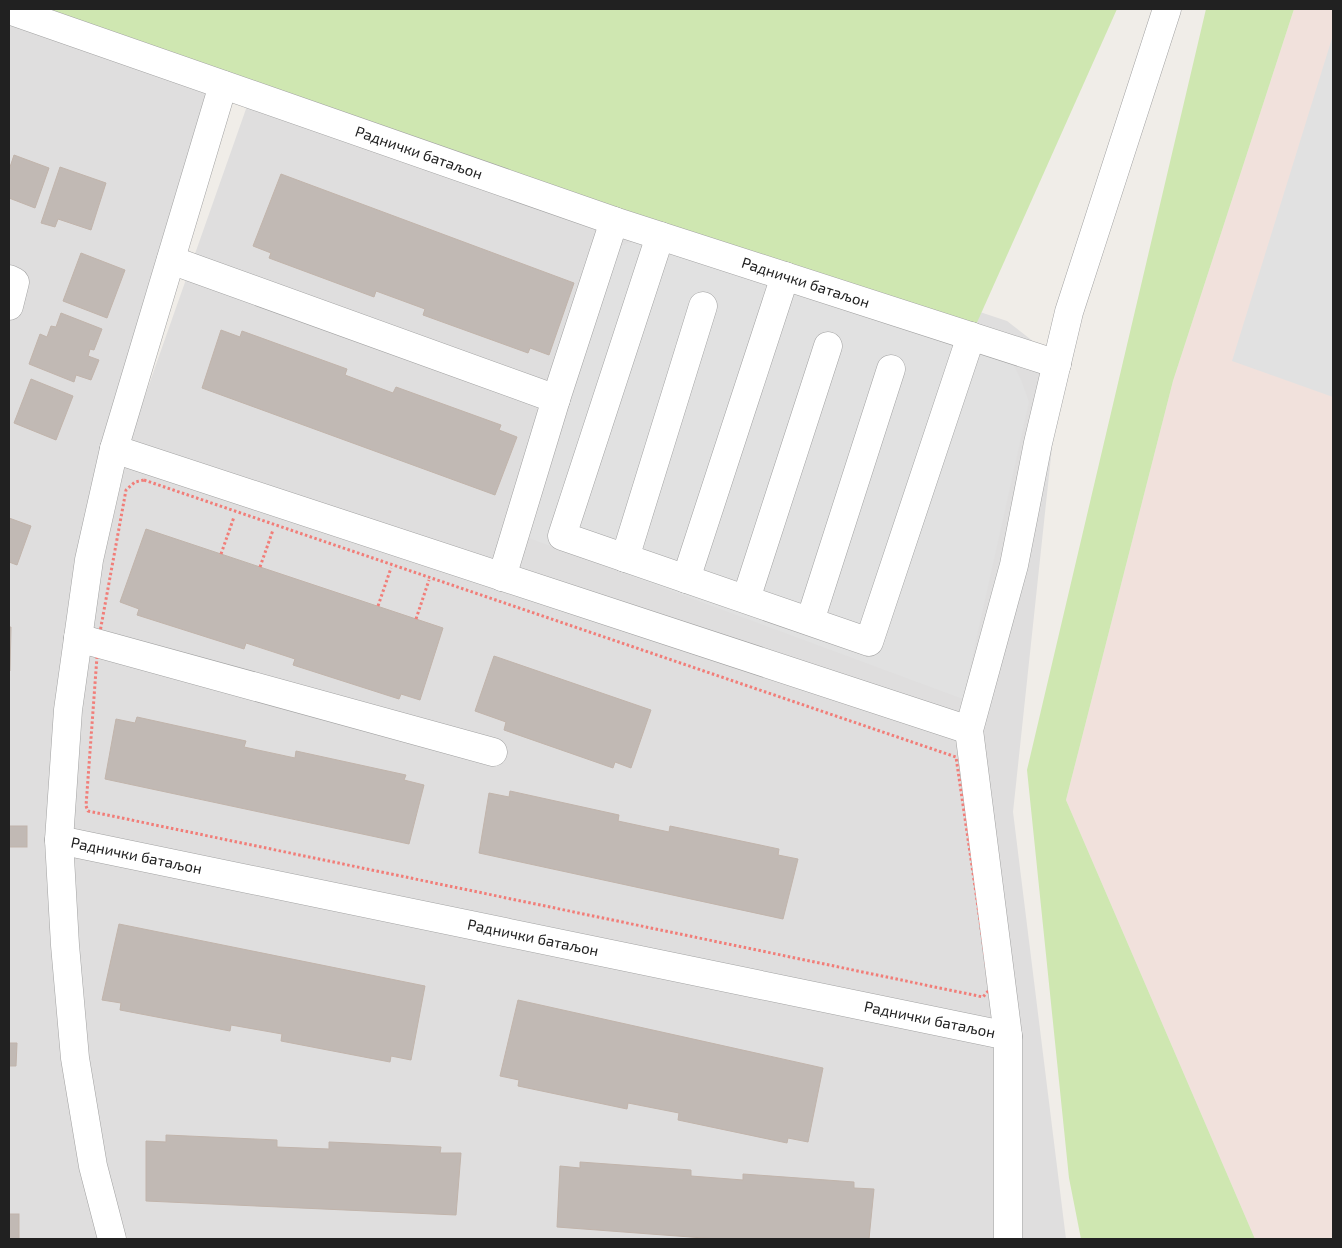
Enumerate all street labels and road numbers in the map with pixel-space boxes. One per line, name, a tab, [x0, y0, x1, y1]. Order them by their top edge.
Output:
street label: Раднички батаљон	[353, 121, 485, 182]
street label: Раднички батаљон	[739, 253, 872, 311]
street label: Раднички батаљон	[69, 833, 204, 877]
street label: Раднички батаљон	[466, 915, 600, 959]
street label: Раднички батаљон	[863, 997, 997, 1041]

